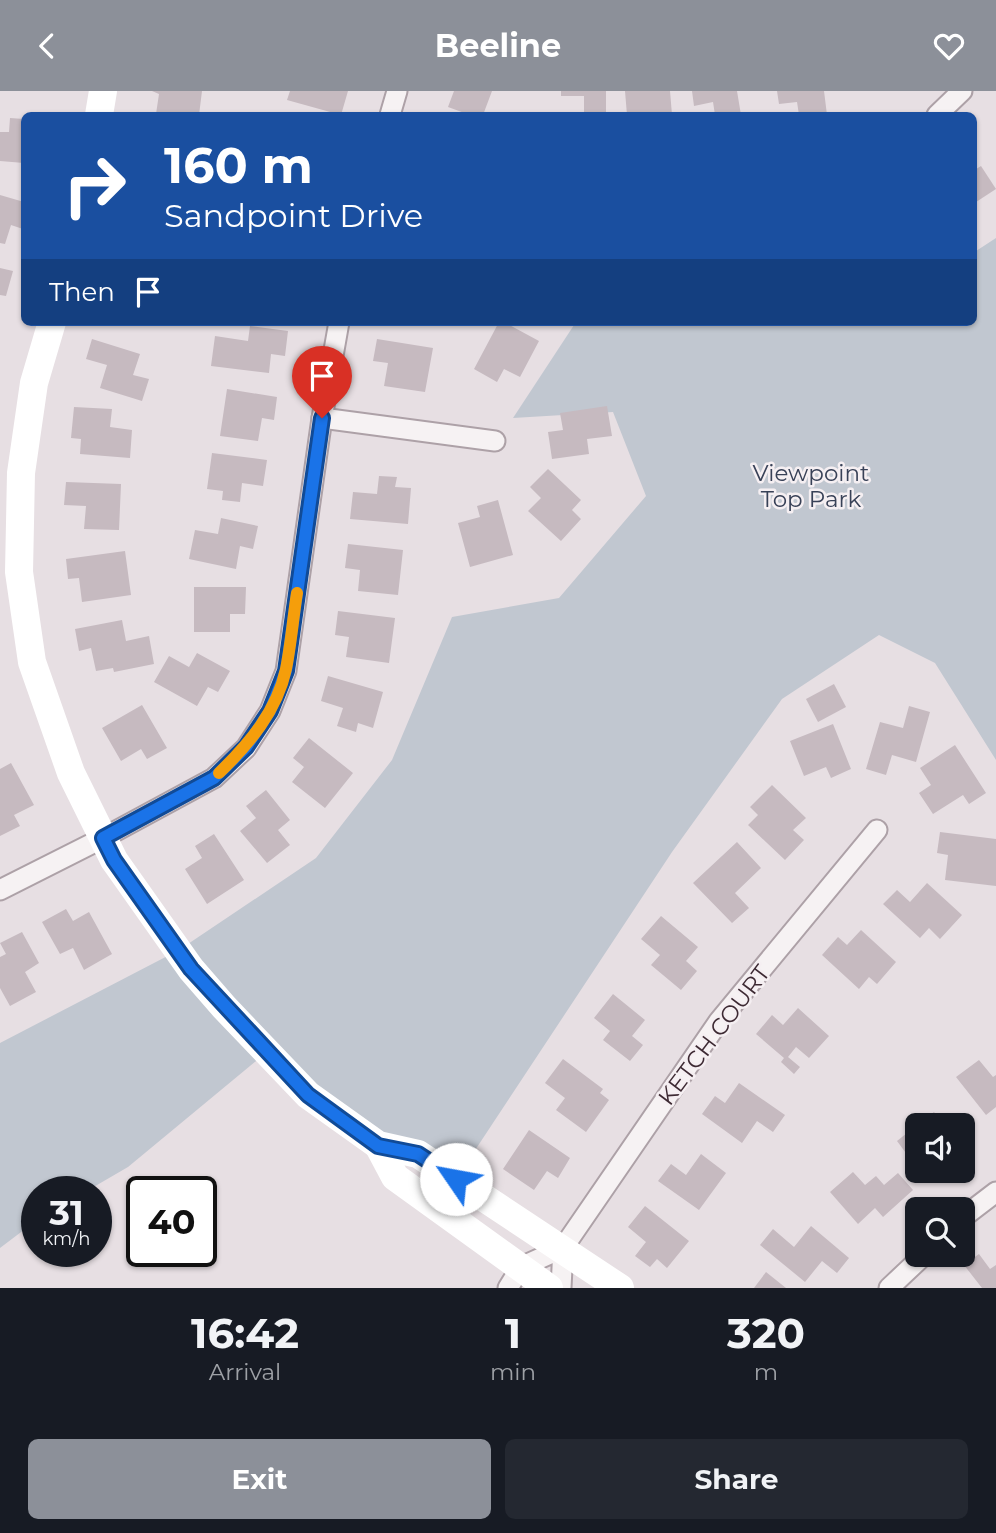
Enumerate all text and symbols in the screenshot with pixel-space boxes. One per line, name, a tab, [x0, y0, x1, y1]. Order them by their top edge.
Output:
text: Beeline	[435, 26, 561, 65]
icon: back	[28, 27, 66, 65]
icon: heart	[930, 27, 968, 65]
text: 160 m	[164, 136, 313, 195]
icon: right	[49, 140, 140, 231]
text: Sandpoint Drive	[164, 196, 423, 235]
icon: arrive	[129, 273, 167, 311]
text: Then	[49, 276, 115, 308]
pin	[292, 346, 352, 418]
icon: arrive	[303, 357, 341, 395]
park label: Viewpoint Top Park	[753, 459, 869, 513]
street label: KETCH COURT	[652, 959, 776, 1111]
map controls	[905, 1113, 975, 1267]
button: sound	[905, 1113, 975, 1183]
position arrow	[419, 1142, 493, 1216]
speed limit sign: 40	[126, 1176, 217, 1267]
text: 31	[49, 1191, 84, 1234]
button: search	[905, 1197, 975, 1267]
text: km/h	[42, 1228, 91, 1250]
text: 16:42	[191, 1307, 299, 1359]
text: 1	[505, 1307, 521, 1359]
text: 320	[727, 1307, 805, 1359]
text: Arrival	[209, 1358, 281, 1386]
text: min	[490, 1358, 536, 1386]
text: m	[754, 1358, 778, 1386]
button: Exit	[28, 1439, 491, 1519]
button: Share	[505, 1439, 968, 1519]

